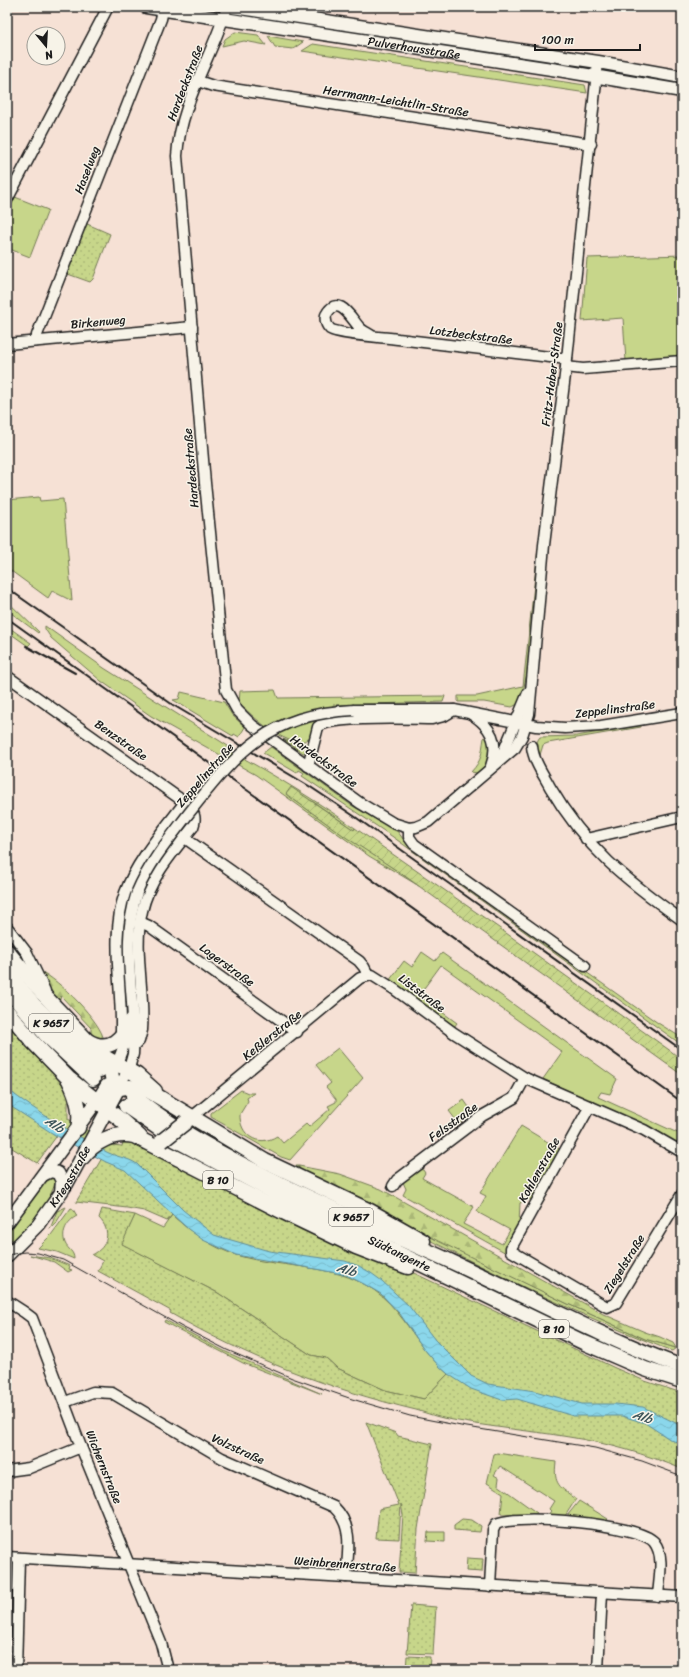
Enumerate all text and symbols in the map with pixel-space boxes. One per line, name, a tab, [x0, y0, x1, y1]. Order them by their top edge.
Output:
north arrow	[26, 26, 66, 66]
scale bar	[535, 26, 640, 52]
text: 100 m	[541, 29, 574, 51]
street label: Pulverhausstraße	[366, 30, 462, 66]
street label: Hardeckstraße	[160, 42, 210, 124]
text: N	[42, 45, 56, 65]
street label: Herrmann-Leichtlin-Straße	[322, 79, 470, 123]
street label: Haselweg	[68, 143, 106, 197]
street label: Birkenweg	[70, 309, 126, 335]
street label: Lotzbeckstraße	[428, 319, 514, 351]
street label: Fritz-Haber-Straße	[535, 320, 569, 428]
street label: Hardeckstraße	[177, 427, 205, 509]
street label: Zeppelinstraße	[574, 693, 656, 725]
street label: Benzstraße	[90, 713, 152, 767]
street label: Hardeckstraße	[285, 729, 363, 793]
street label: Zeppelinstraße	[170, 737, 240, 813]
street label: Lagerstraße	[195, 937, 259, 993]
street label: Liststraße	[393, 968, 451, 1018]
street label: Keßlerstraße	[237, 1004, 307, 1066]
road number: K 9657	[29, 1014, 73, 1032]
street label: Felsstraße	[424, 1096, 483, 1148]
water label: Alb	[40, 1109, 70, 1140]
street label: Kohlenstraße	[512, 1133, 566, 1207]
street label: Kriegsstraße	[43, 1141, 97, 1212]
road number: B 10	[203, 1171, 233, 1189]
road number: K 9657	[329, 1208, 373, 1226]
street label: Südtangente	[364, 1229, 435, 1278]
street label: Ziegelstraße	[597, 1230, 651, 1298]
water label: Alb	[333, 1255, 361, 1284]
road number: B 10	[539, 1320, 569, 1338]
water label: Alb	[629, 1402, 657, 1431]
street label: Wichernstraße	[79, 1427, 129, 1507]
street label: Volzstraße	[208, 1427, 268, 1471]
street label: Weinbrennerstraße	[293, 1549, 397, 1579]

